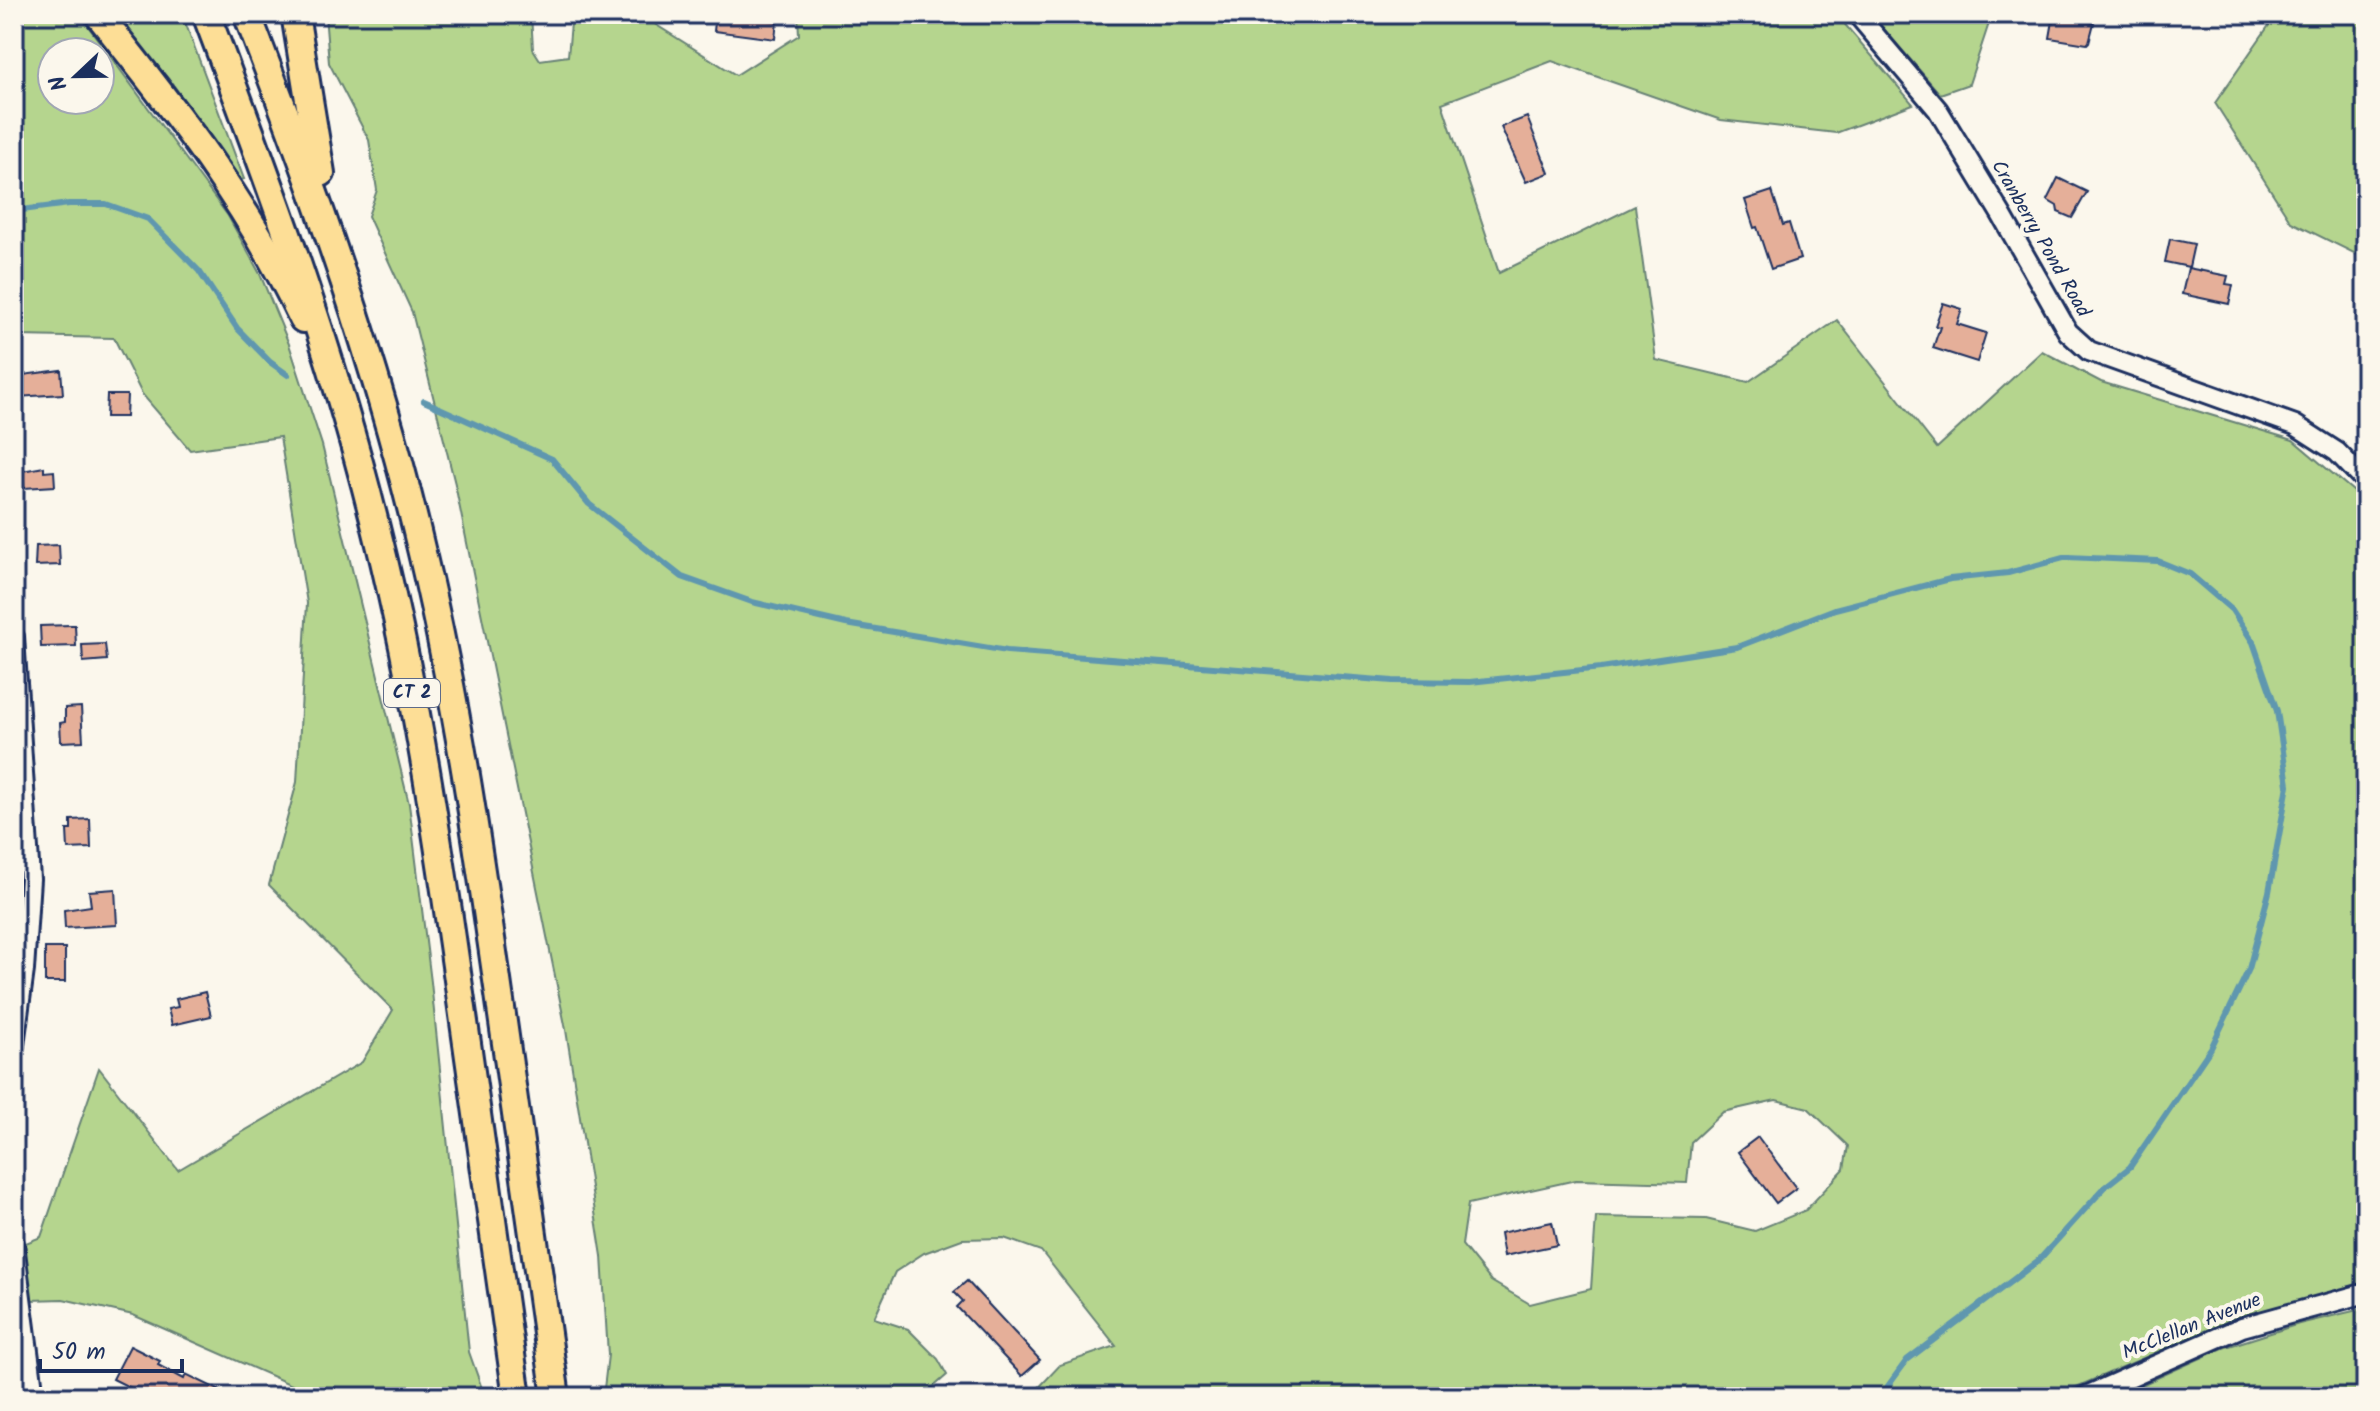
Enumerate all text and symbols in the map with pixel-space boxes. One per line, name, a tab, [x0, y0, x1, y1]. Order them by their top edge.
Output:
north arrow	[36, 36, 116, 116]
text: N	[41, 69, 79, 96]
street label: Cranberry Pond Road	[1982, 154, 2099, 325]
road number: CT 2	[384, 679, 440, 707]
street label: McClellan Avenue	[2118, 1285, 2266, 1369]
scale bar	[40, 1323, 182, 1373]
text: 50 m	[52, 1333, 106, 1372]

